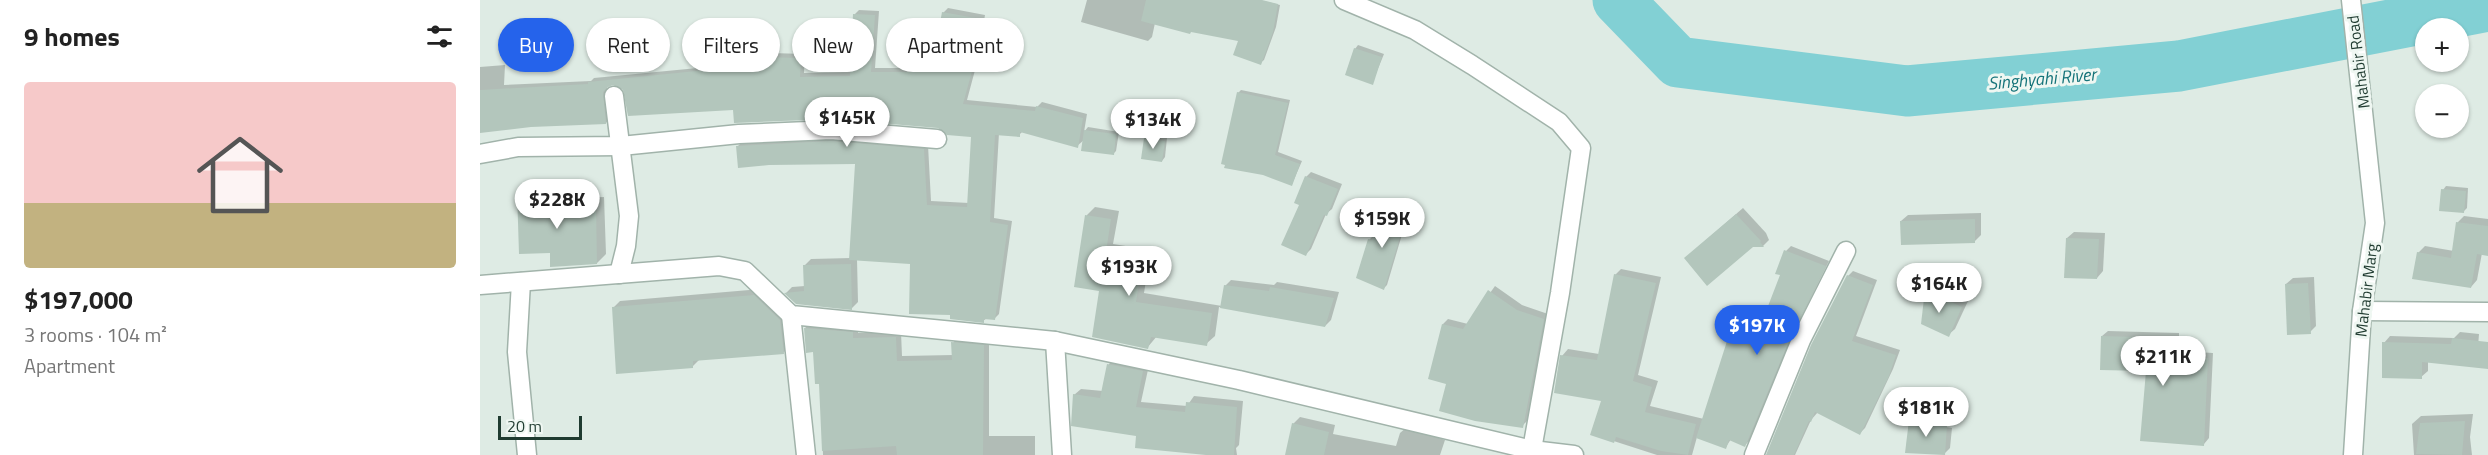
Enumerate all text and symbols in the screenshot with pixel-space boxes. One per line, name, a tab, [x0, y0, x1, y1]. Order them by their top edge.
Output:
street label: Mahabir Road	[2340, 14, 2376, 110]
text: 9 homes	[24, 17, 120, 56]
chip: Buy	[498, 18, 574, 72]
chip: Rent	[586, 18, 670, 72]
chip: Filters	[682, 18, 780, 72]
chip: New	[792, 18, 874, 72]
chip: Apartment	[886, 18, 1024, 72]
map controls	[2415, 18, 2469, 138]
button: +	[2415, 18, 2469, 72]
icon: filters	[423, 20, 456, 53]
water label: Singhyahi River	[1987, 60, 2099, 97]
button: −	[2415, 84, 2469, 138]
pin: $145K	[805, 97, 889, 148]
pin: $134K	[1111, 99, 1195, 150]
text: $145K	[819, 101, 875, 132]
text: $134K	[1125, 103, 1181, 134]
icon: home	[186, 121, 294, 229]
pin: $228K	[515, 179, 599, 230]
text: $228K	[529, 183, 585, 214]
pin: $159K	[1340, 198, 1424, 249]
text: $159K	[1354, 202, 1410, 233]
street label: Mahabir Marg	[2348, 242, 2384, 338]
pin: $193K	[1087, 246, 1171, 297]
text: $193K	[1101, 250, 1157, 281]
pin: $164K	[1897, 263, 1981, 314]
text: $164K	[1911, 267, 1967, 298]
text: $197,000	[24, 280, 133, 319]
pin: $197K	[1715, 305, 1799, 356]
text: $197K	[1729, 309, 1785, 340]
text: 3 rooms · 104 m²	[24, 319, 167, 350]
pin: $211K	[2121, 336, 2205, 387]
text: $211K	[2135, 340, 2191, 371]
text: Apartment	[24, 350, 115, 381]
pin: $181K	[1884, 387, 1968, 438]
text: $181K	[1898, 391, 1954, 422]
scale bar	[498, 413, 582, 440]
text: 20 m	[507, 414, 542, 438]

